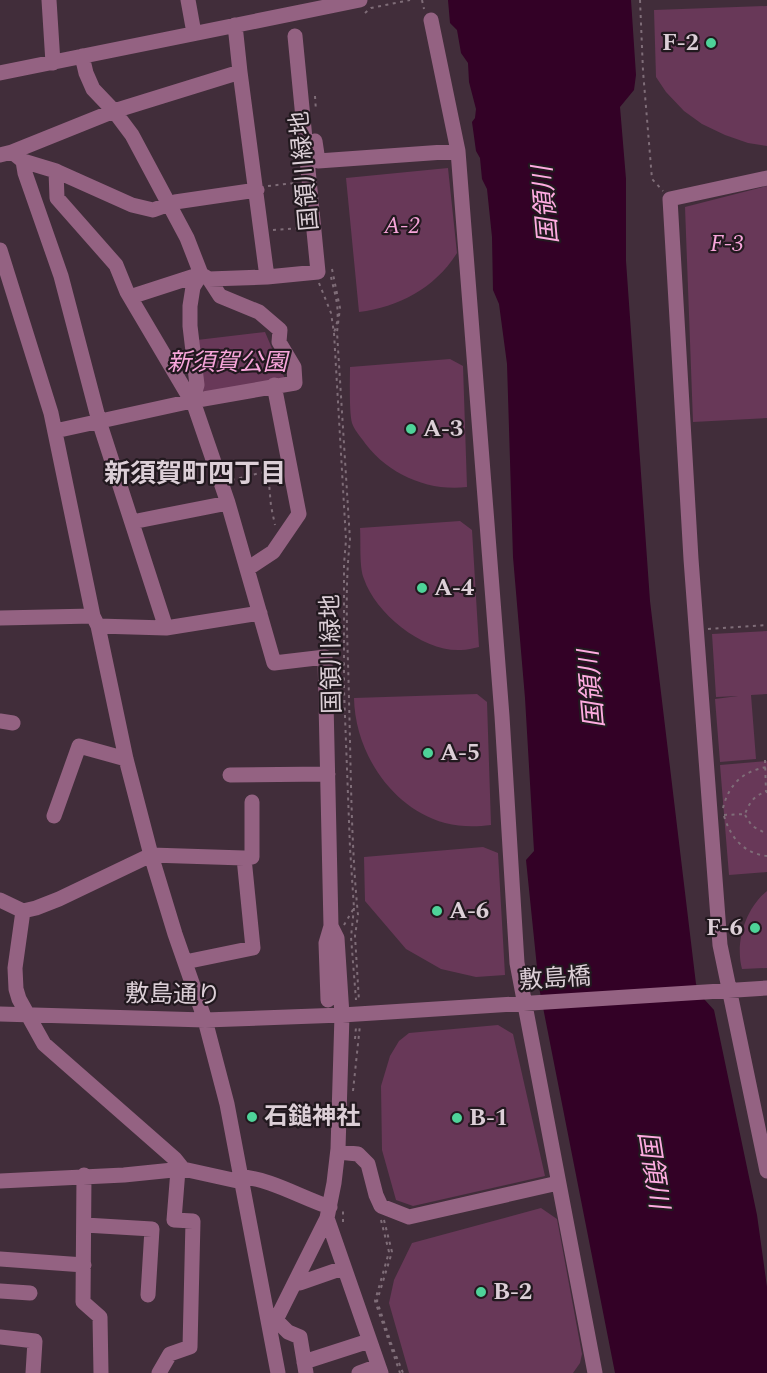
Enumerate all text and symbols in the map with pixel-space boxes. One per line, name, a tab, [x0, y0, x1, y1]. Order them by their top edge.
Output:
place label: F-2	[662, 25, 699, 61]
marker: F-2	[704, 36, 718, 50]
street label: 国領川緑地	[282, 110, 328, 232]
water label: 国領川	[522, 161, 569, 246]
park label: A-2	[383, 208, 420, 244]
park label: F-3	[710, 226, 744, 262]
park label: 新須賀公園	[167, 345, 290, 381]
place label: A-3	[423, 411, 463, 447]
marker: A-3	[404, 422, 418, 436]
district label: 新須賀町四丁目	[104, 454, 286, 494]
place label: A-4	[434, 570, 475, 606]
marker: A-4	[415, 581, 429, 595]
street label: 国領川緑地	[313, 594, 351, 714]
water label: 国領川	[568, 645, 615, 730]
place label: A-5	[440, 735, 480, 771]
marker: A-5	[421, 746, 435, 760]
place label: A-6	[449, 893, 489, 929]
marker: A-6	[430, 904, 444, 918]
place label: F-6	[706, 910, 743, 946]
marker: F-6	[748, 921, 762, 935]
street label: 敷島橋	[518, 959, 592, 999]
street label: 敷島通り	[125, 976, 221, 1014]
place label: 石鎚神社	[264, 1099, 360, 1135]
place label: B-1	[469, 1100, 508, 1136]
marker: 石鎚神社	[245, 1110, 259, 1124]
marker: B-1	[450, 1111, 464, 1125]
water label: 国領川	[627, 1128, 679, 1215]
place label: B-2	[493, 1274, 532, 1310]
marker: B-2	[474, 1285, 488, 1299]

